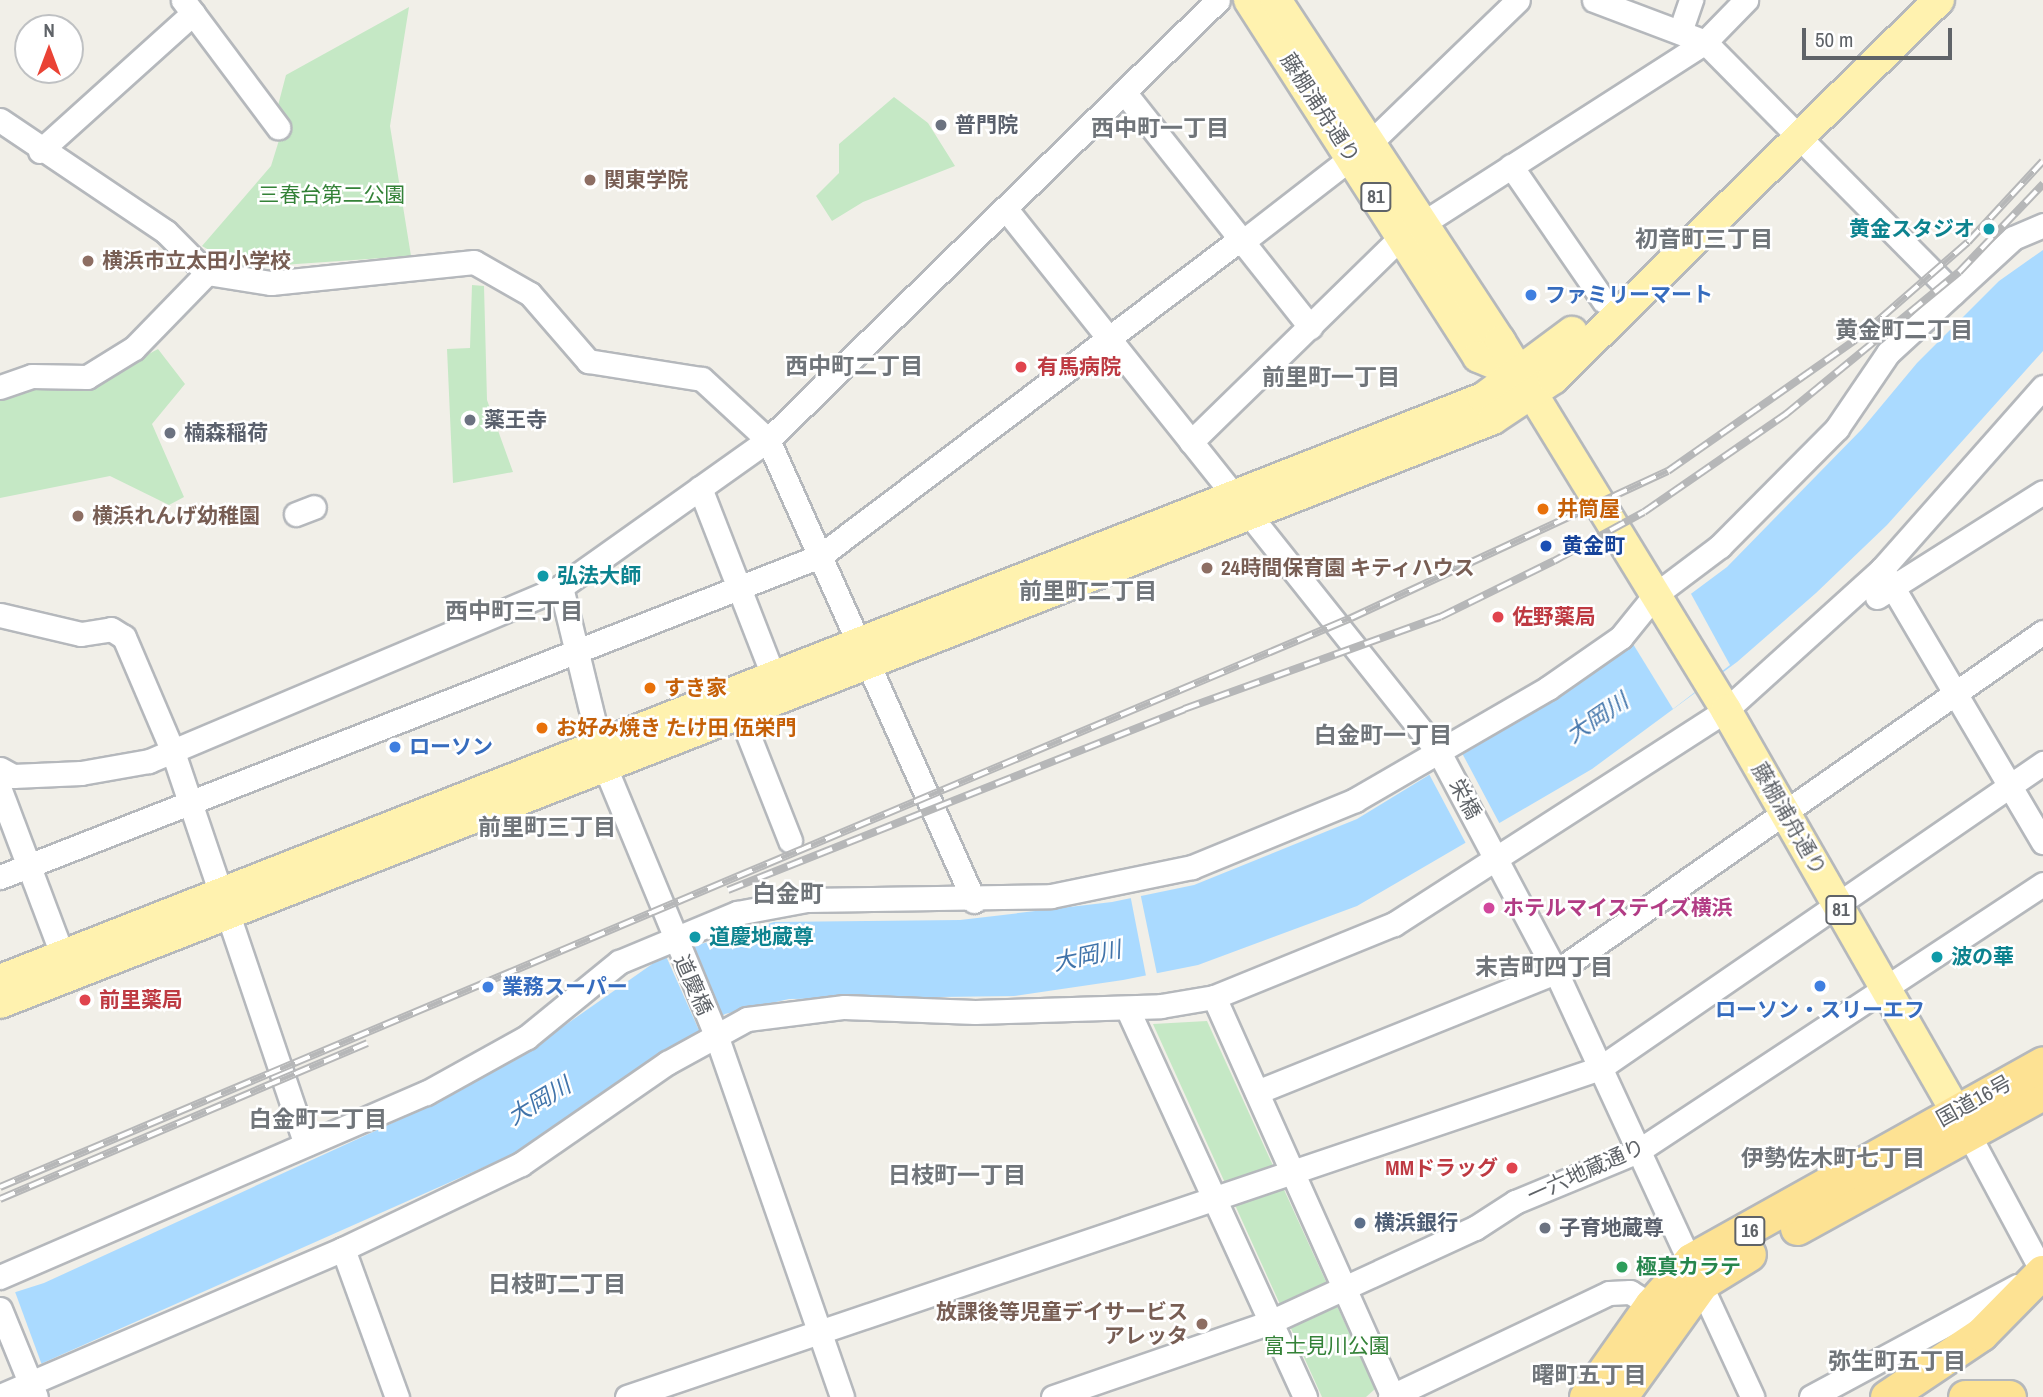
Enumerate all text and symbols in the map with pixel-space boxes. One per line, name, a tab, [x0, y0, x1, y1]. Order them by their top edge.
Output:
north arrow	[14, 14, 84, 84]
scale bar	[1805, 14, 1955, 58]
text: N	[43, 17, 55, 43]
text: 50 m	[1815, 25, 1853, 54]
street label: 藤棚浦舟通り	[1275, 48, 1365, 168]
place label: 普門院	[955, 112, 1018, 138]
district label: 西中町一丁目	[1091, 114, 1229, 142]
marker: 普門院	[933, 117, 949, 133]
place label: 関東学院	[604, 167, 688, 193]
marker: 関東学院	[582, 172, 598, 188]
park label: 三春台第二公園	[259, 182, 405, 208]
road number: 81	[1360, 182, 1392, 212]
place label: 黄金スタジオ	[1849, 216, 1975, 242]
marker: 黄金スタジオ	[1981, 221, 1997, 237]
district label: 初音町三丁目	[1635, 225, 1773, 253]
place label: 横浜市立太田小学校	[102, 248, 291, 274]
marker: 横浜市立太田小学校	[80, 253, 96, 269]
place label: ファミリーマート	[1545, 282, 1713, 308]
marker: ファミリーマート	[1523, 287, 1539, 303]
district label: 黄金町二丁目	[1835, 316, 1973, 344]
district label: 西中町二丁目	[785, 352, 923, 380]
place label: 有馬病院	[1037, 354, 1121, 380]
marker: 有馬病院	[1011, 357, 1031, 377]
district label: 前里町一丁目	[1262, 363, 1400, 391]
place label: 薬王寺	[484, 407, 547, 433]
marker: 薬王寺	[462, 412, 478, 428]
place label: 楠森稲荷	[184, 420, 268, 446]
marker: 楠森稲荷	[162, 425, 178, 441]
place label: 井筒屋	[1557, 496, 1620, 522]
marker: 井筒屋	[1535, 501, 1551, 517]
place label: 横浜れんげ幼稚園	[92, 503, 260, 529]
marker: 横浜れんげ幼稚園	[70, 508, 86, 524]
place label: 黄金町	[1562, 533, 1625, 559]
marker: 黄金町	[1536, 536, 1556, 556]
place label: 24時間保育園 キティハウス	[1221, 555, 1476, 581]
marker: 24時間保育園 キティハウス	[1199, 560, 1215, 576]
place label: 弘法大師	[557, 563, 641, 589]
marker: 弘法大師	[535, 568, 551, 584]
district label: 前里町二丁目	[1019, 577, 1157, 605]
district label: 西中町三丁目	[445, 597, 583, 625]
place label: 佐野薬局	[1512, 604, 1596, 630]
marker: 佐野薬局	[1490, 609, 1506, 625]
place label: すき家	[664, 675, 727, 701]
marker: すき家	[642, 680, 658, 696]
water label: 大岡川	[1561, 687, 1633, 749]
place label: お好み焼き たけ田 伍栄門	[556, 715, 797, 741]
marker: お好み焼き たけ田 伍栄門	[534, 720, 550, 736]
district label: 白金町一丁目	[1314, 721, 1452, 749]
place label: ローソン	[409, 734, 493, 760]
marker: ローソン	[387, 739, 403, 755]
street label: 藤棚浦舟通り	[1747, 758, 1831, 880]
street label: 栄橋	[1444, 775, 1486, 823]
district label: 前里町三丁目	[478, 813, 616, 841]
district label: 白金町	[752, 880, 824, 908]
road number: 81	[1825, 894, 1857, 926]
place label: ホテルマイステイズ横浜	[1503, 895, 1734, 921]
marker: ホテルマイステイズ横浜	[1481, 900, 1497, 916]
place label: 道慶地蔵尊	[709, 924, 814, 950]
marker: 道慶地蔵尊	[687, 929, 703, 945]
water label: 大岡川	[1050, 935, 1124, 977]
place label: 波の華	[1951, 944, 2014, 970]
marker: 波の華	[1929, 949, 1945, 965]
street label: 道慶橋	[669, 951, 717, 1019]
district label: 末吉町四丁目	[1475, 953, 1613, 981]
place label: 業務スーパー	[502, 974, 628, 1000]
marker: ローソン・スリーエフ	[1812, 978, 1828, 994]
marker: 業務スーパー	[480, 979, 496, 995]
place label: 前里薬局	[99, 987, 183, 1013]
marker: 前里薬局	[77, 992, 93, 1008]
place label: ローソン・スリーエフ	[1715, 997, 1925, 1023]
street label: 国道16号	[1932, 1070, 2016, 1132]
water label: 大岡川	[502, 1071, 576, 1131]
district label: 白金町二丁目	[249, 1105, 387, 1133]
street label: 一六地蔵通り	[1523, 1134, 1649, 1208]
district label: 伊勢佐木町七丁目	[1741, 1144, 1925, 1172]
place label: MMドラッグ	[1385, 1155, 1498, 1181]
marker: MMドラッグ	[1504, 1160, 1520, 1176]
district label: 日枝町一丁目	[888, 1161, 1026, 1189]
place label: 横浜銀行	[1374, 1210, 1458, 1236]
marker: 横浜銀行	[1352, 1215, 1368, 1231]
place label: 子育地蔵尊	[1559, 1215, 1664, 1241]
road number: 16	[1734, 1216, 1766, 1246]
marker: 子育地蔵尊	[1537, 1220, 1553, 1236]
place label: 極真カラテ	[1636, 1254, 1741, 1280]
marker: 極真カラテ	[1614, 1259, 1630, 1275]
district label: 日枝町二丁目	[488, 1270, 626, 1298]
place label: 放課後等児童デイサービス アレッタ	[936, 1299, 1188, 1349]
marker: 放課後等児童デイサービス アレッタ	[1194, 1316, 1210, 1332]
park label: 富士見川公園	[1264, 1333, 1390, 1359]
district label: 弥生町五丁目	[1828, 1347, 1966, 1375]
district label: 曙町五丁目	[1532, 1361, 1646, 1389]

